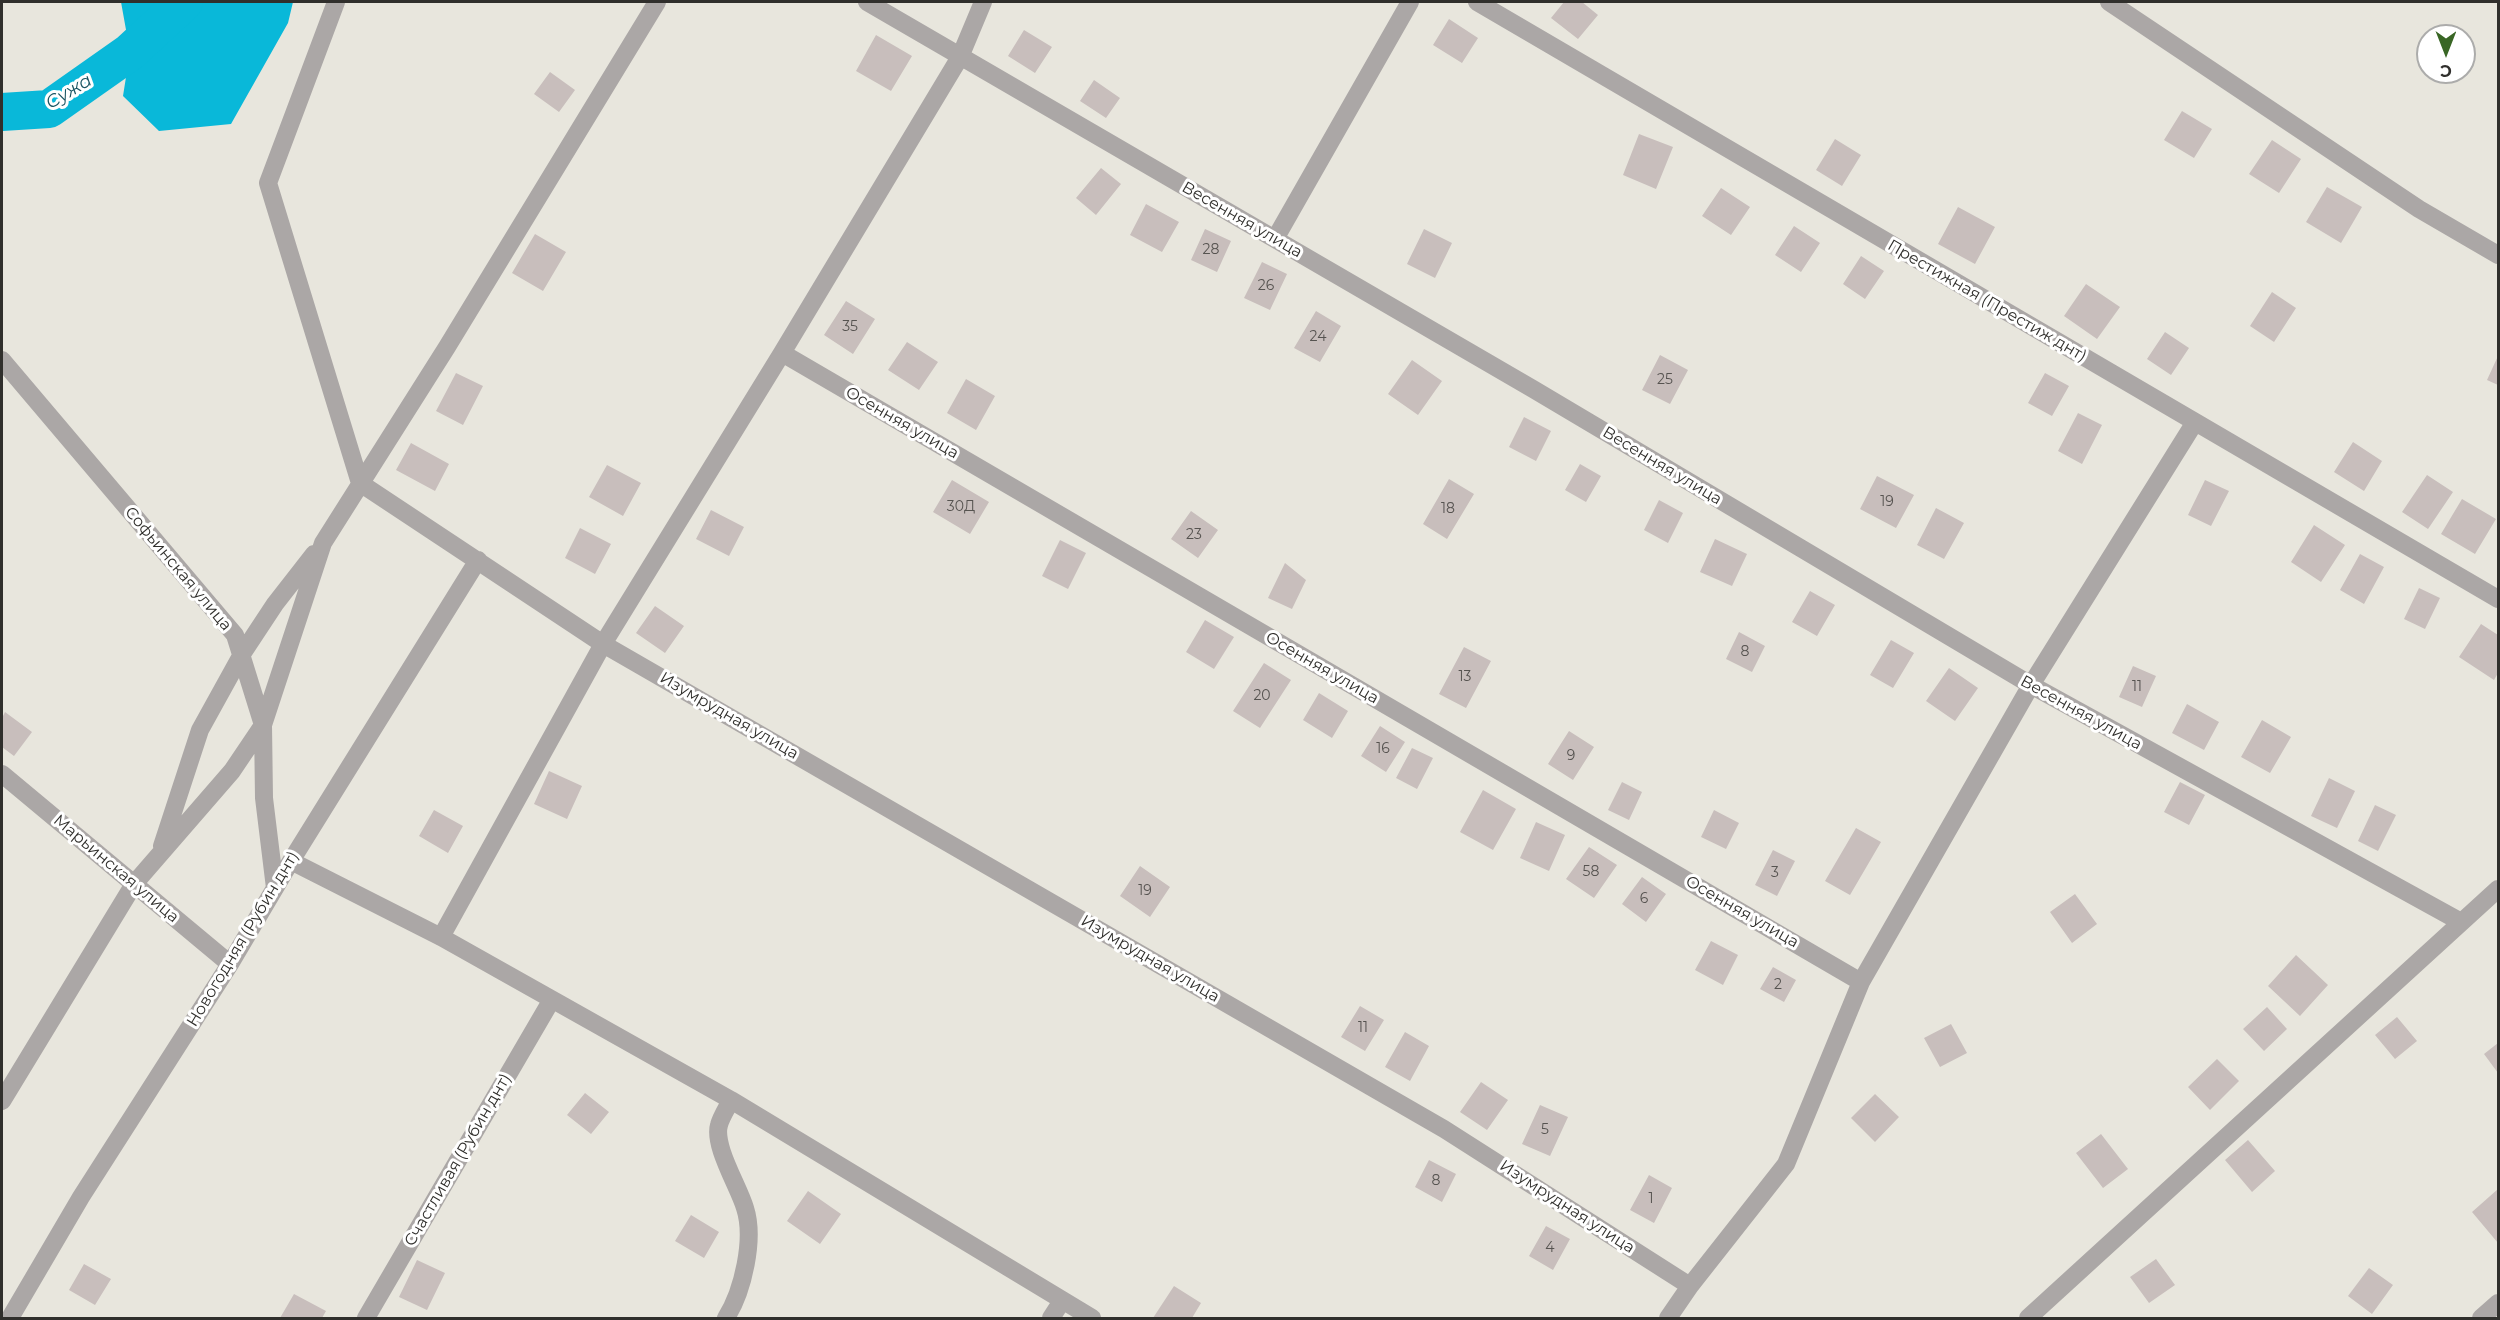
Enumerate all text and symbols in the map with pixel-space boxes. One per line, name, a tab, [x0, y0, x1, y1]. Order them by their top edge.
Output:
north arrow	[2416, 24, 2476, 84]
text: С	[2440, 61, 2452, 80]
water label: Сужа	[42, 70, 96, 114]
street label: Весенняя улица	[1178, 178, 1306, 262]
street label: Престижная (Престиж днт)	[1884, 236, 2090, 366]
house number: 28	[1203, 242, 1219, 258]
house number: 26	[1258, 278, 1274, 294]
house number: 35	[842, 319, 858, 335]
house number: 24	[1310, 329, 1326, 345]
house number: 25	[1657, 372, 1673, 388]
street label: Осенняя улица	[842, 383, 962, 463]
street label: Весенняя улица	[1599, 423, 1725, 509]
house number: 19	[1880, 494, 1894, 510]
house number: 30Д	[947, 499, 975, 515]
house number: 18	[1441, 501, 1455, 517]
street label: Софьинская улица	[121, 503, 235, 635]
house number: 23	[1186, 527, 1202, 543]
street label: Осенняя улица	[1262, 628, 1382, 708]
house number: 8	[1741, 644, 1749, 660]
street label: Изумрудная улица	[656, 668, 802, 764]
house number: 13	[1459, 669, 1471, 685]
street label: Весенняя улица	[2017, 672, 2145, 754]
house number: 11	[2132, 679, 2142, 695]
house number: 20	[1253, 688, 1271, 704]
house number: 16	[1376, 741, 1390, 757]
house number: 9	[1567, 748, 1575, 764]
street label: Марьинская улица	[49, 811, 183, 927]
street label: Новогодняя (Рубин днт)	[183, 848, 303, 1030]
house number: 58	[1583, 864, 1599, 880]
house number: 3	[1771, 865, 1779, 881]
street label: Осенняя улица	[1682, 872, 1802, 952]
house number: 19	[1138, 883, 1152, 899]
house number: 6	[1640, 891, 1648, 907]
street label: Изумрудная улица	[1077, 911, 1223, 1007]
house number: 2	[1774, 977, 1782, 993]
house number: 11	[1358, 1020, 1368, 1036]
street label: Счастливая (Рубин днт)	[401, 1070, 515, 1250]
house number: 5	[1541, 1122, 1549, 1138]
street label: Изумрудная улица	[1496, 1156, 1638, 1258]
house number: 8	[1432, 1173, 1440, 1189]
house number: 1	[1648, 1191, 1654, 1207]
house number: 4	[1545, 1240, 1555, 1256]

